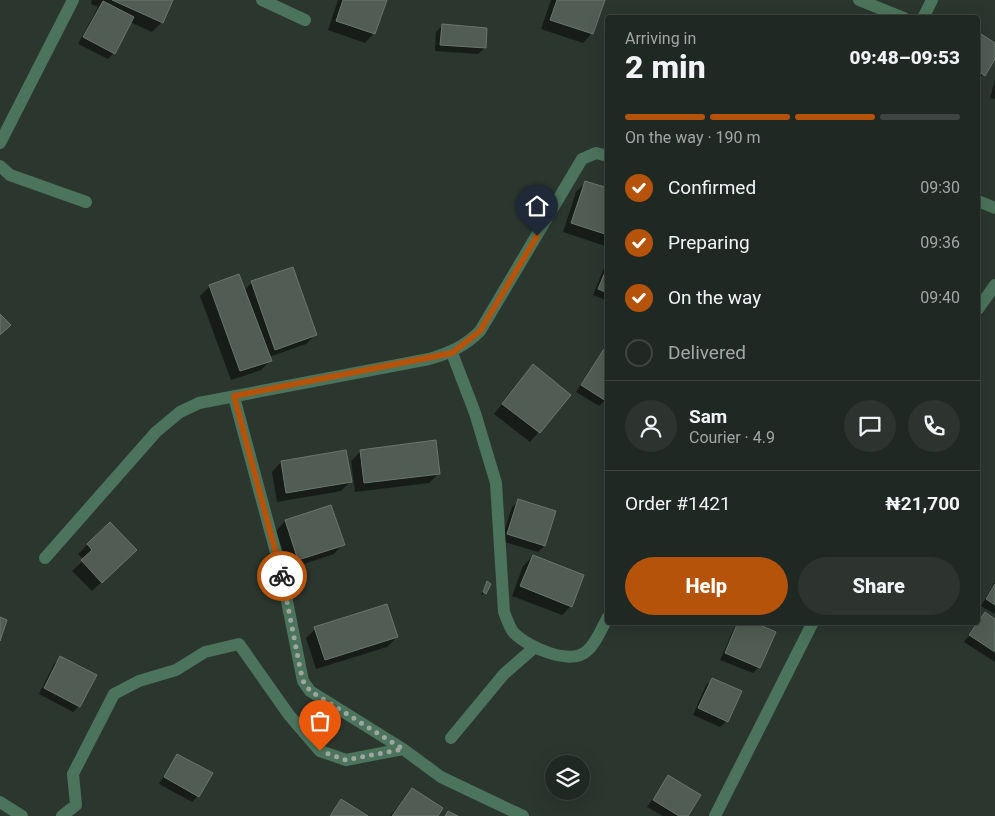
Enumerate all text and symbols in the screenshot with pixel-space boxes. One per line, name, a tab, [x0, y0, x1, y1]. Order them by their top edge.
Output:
text: Arriving in	[625, 29, 696, 48]
text: 09:48–09:53	[849, 46, 960, 69]
text: 2 min	[625, 48, 706, 86]
text: On the way · 190 m	[625, 128, 761, 147]
icon: check	[625, 174, 653, 202]
text: Confirmed	[668, 176, 756, 199]
text: 09:30	[920, 178, 960, 197]
pin	[516, 185, 558, 236]
icon: home	[523, 192, 551, 220]
icon: check	[625, 229, 653, 257]
text: Preparing	[668, 231, 750, 254]
text: 09:36	[920, 233, 960, 252]
icon: check	[625, 284, 653, 312]
text: On the way	[668, 286, 761, 309]
text: 09:40	[920, 288, 960, 307]
text: Delivered	[668, 341, 746, 364]
button: person	[625, 400, 677, 452]
button: chat	[844, 400, 896, 452]
button: phone	[908, 400, 960, 452]
text: Sam	[689, 405, 727, 428]
text: Courier · 4.9	[689, 428, 775, 447]
text: Order #1421	[625, 492, 731, 515]
text: ₦21,700	[885, 492, 960, 515]
courier	[257, 551, 307, 601]
button: Help	[625, 557, 788, 615]
button: Share	[798, 557, 960, 615]
icon: bike	[268, 562, 296, 590]
pin	[299, 700, 341, 751]
icon: bag	[306, 707, 334, 735]
map controls	[545, 755, 590, 800]
button: layers	[545, 755, 590, 800]

